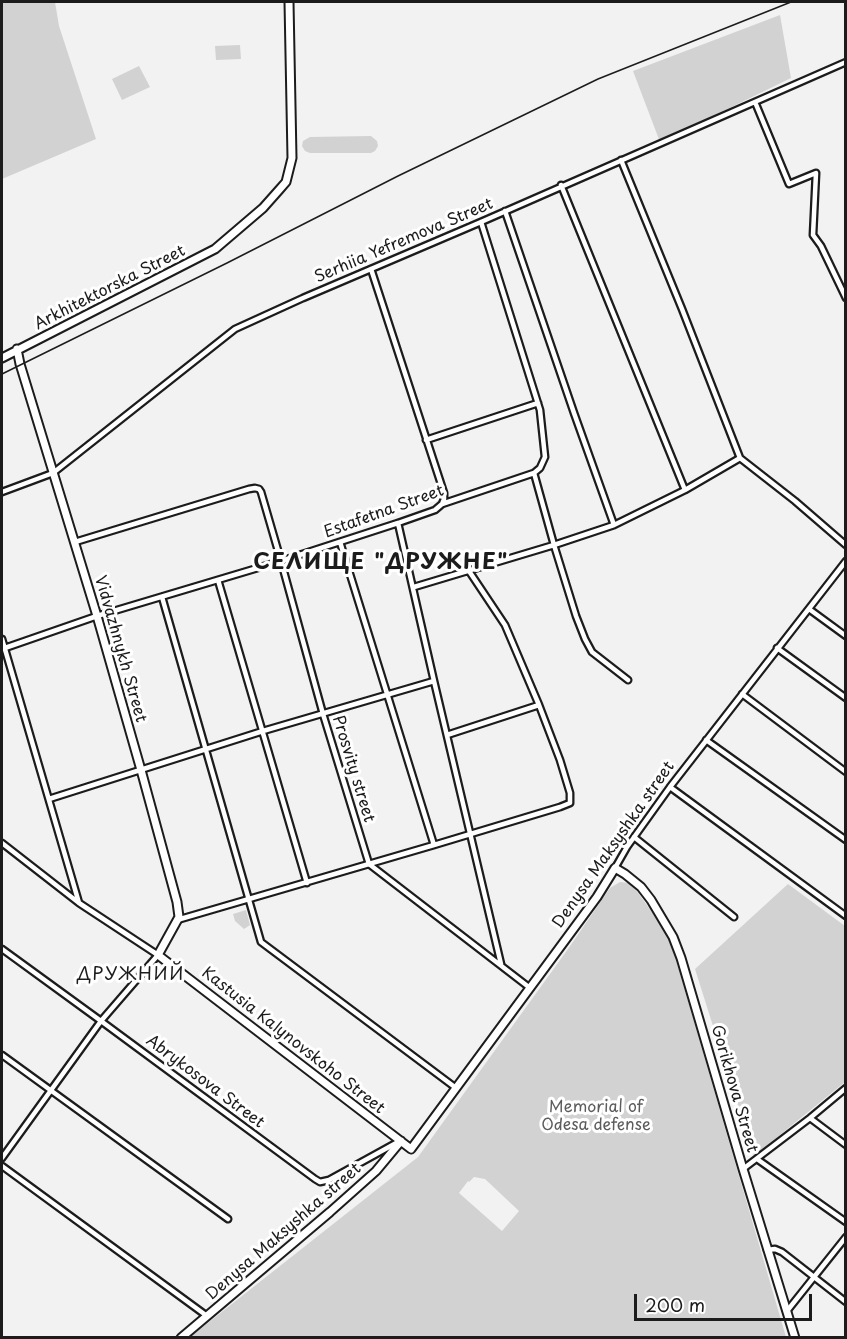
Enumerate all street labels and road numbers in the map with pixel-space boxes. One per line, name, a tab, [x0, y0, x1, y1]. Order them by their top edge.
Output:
street label: Serhiia Yefremova Street	[312, 195, 496, 287]
street label: Arkhitektorska Street	[31, 242, 189, 334]
street label: Estafetna Street	[321, 481, 447, 543]
street label: Vidvazhnykh Street	[90, 573, 150, 725]
street label: Prosvity street	[328, 713, 378, 825]
street label: Denysa Maksyshka street	[549, 758, 679, 932]
street label: Kastusia Kalynovskoho Street	[198, 964, 388, 1118]
street label: Gorikhova Street	[707, 1023, 761, 1155]
street label: Abrykosova Street	[142, 1031, 268, 1133]
street label: Denysa Maksyshka street	[203, 1159, 365, 1305]

